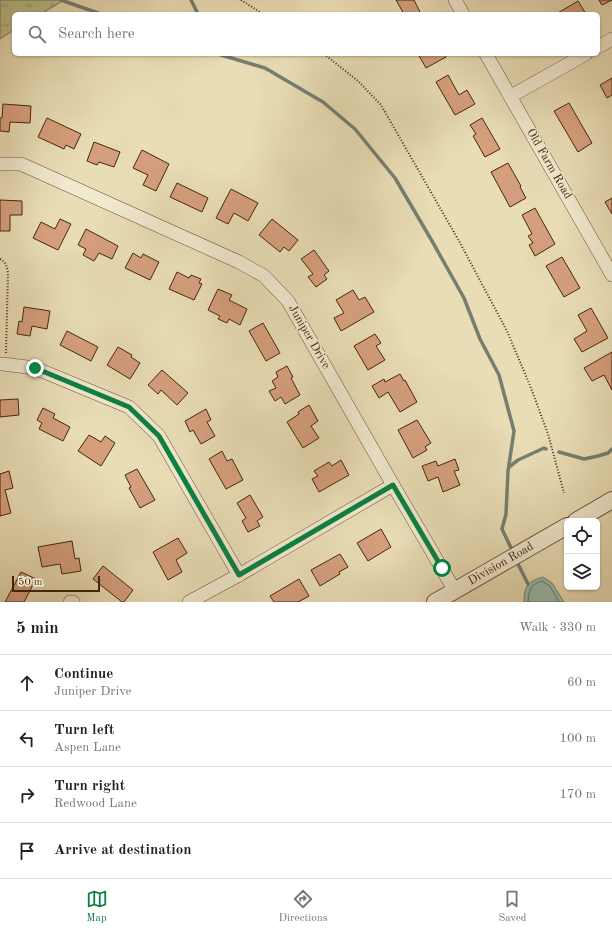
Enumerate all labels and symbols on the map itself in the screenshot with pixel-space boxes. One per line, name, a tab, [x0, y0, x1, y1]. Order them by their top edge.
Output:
street label: Old Farm Road	[524, 127, 574, 201]
street label: Juniper Drive	[286, 303, 332, 371]
route end	[26, 359, 44, 377]
street label: Division Road	[466, 541, 536, 587]
route start	[433, 559, 451, 577]
scale bar	[12, 574, 100, 593]

